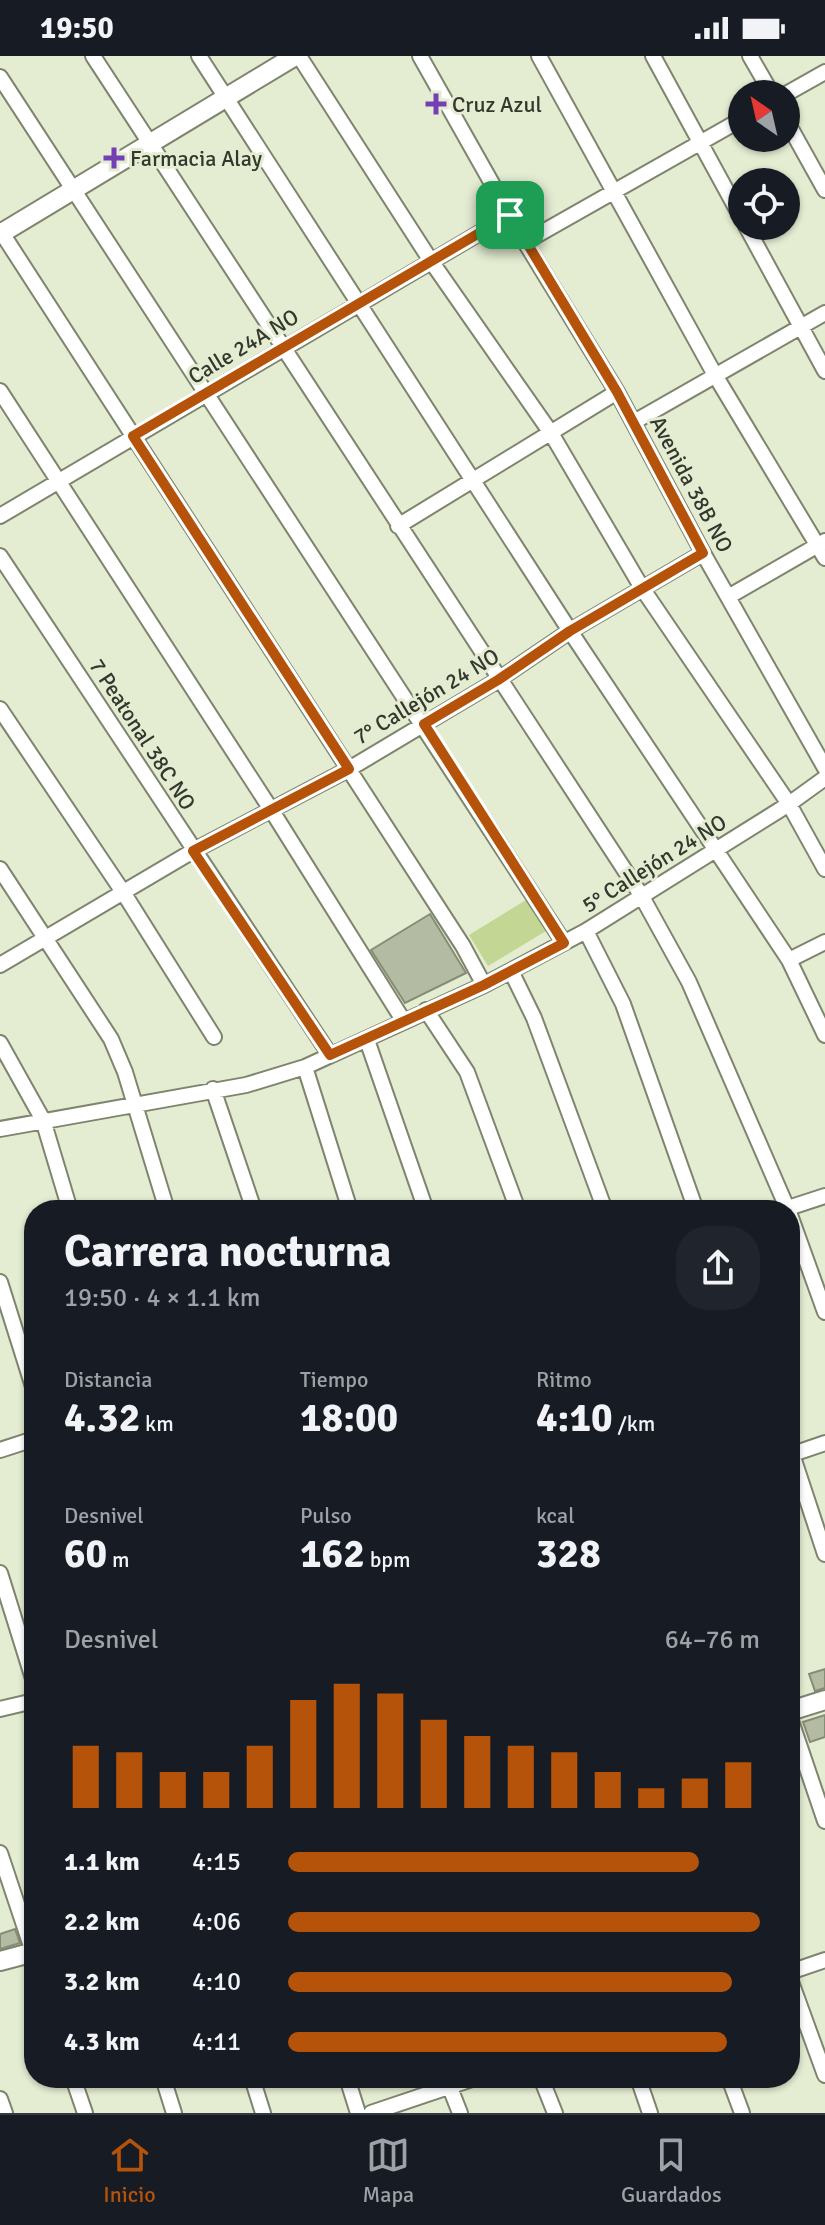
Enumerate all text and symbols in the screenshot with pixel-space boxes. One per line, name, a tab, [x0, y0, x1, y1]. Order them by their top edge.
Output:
text: 19:50	[40, 10, 114, 47]
north arrow	[728, 80, 800, 152]
map controls	[728, 80, 800, 240]
place label: Cruz Azul	[452, 91, 542, 118]
marker: Cruz Azul	[427, 95, 445, 113]
place label: Farmacia Alay	[130, 145, 263, 172]
marker: Farmacia Alay	[105, 149, 123, 167]
button: locate	[728, 168, 800, 240]
pin	[476, 181, 544, 249]
icon: arrive	[488, 193, 532, 237]
street label: Calle 24A NO	[183, 303, 303, 390]
street label: Avenida 38B NO	[644, 411, 739, 557]
street label: 7° Callejón 24 NO	[349, 642, 504, 751]
street label: 7 Peatonal 38C NO	[84, 653, 202, 815]
street label: 5° Callejón 24 NO	[577, 808, 731, 919]
text: Carrera nocturna	[64, 1225, 391, 1279]
button: share	[676, 1226, 760, 1310]
text: 19:50 · 4 × 1.1 km	[64, 1282, 260, 1314]
text: Distancia	[64, 1366, 152, 1393]
text: Tiempo	[300, 1366, 368, 1393]
text: Ritmo	[536, 1366, 592, 1393]
text: 4.32	[64, 1393, 140, 1443]
text: 18:00	[300, 1393, 398, 1443]
text: 4:10	[536, 1393, 613, 1443]
text: km	[140, 1410, 174, 1437]
text: /km	[613, 1410, 655, 1437]
text: Desnivel	[64, 1502, 144, 1529]
text: Pulso	[300, 1502, 352, 1529]
text: kcal	[536, 1502, 575, 1529]
text: 60	[64, 1529, 107, 1579]
text: 162	[300, 1529, 365, 1579]
text: 328	[536, 1529, 601, 1579]
text: m	[107, 1546, 130, 1573]
text: bpm	[365, 1546, 410, 1573]
text: Desnivel	[64, 1624, 158, 1656]
text: 64–76 m	[665, 1624, 760, 1656]
text: 1.1 km	[64, 1846, 140, 1878]
text: 4:15	[192, 1846, 241, 1878]
text: 2.2 km	[64, 1906, 140, 1938]
text: 4:06	[192, 1906, 241, 1938]
text: 3.2 km	[64, 1966, 140, 1998]
text: 4:10	[192, 1966, 241, 1998]
text: 4.3 km	[64, 2026, 140, 2058]
text: 4:11	[192, 2026, 241, 2058]
tab: Inicio	[103, 2133, 156, 2208]
tab: Mapa	[363, 2133, 414, 2208]
tab: Guardados	[621, 2133, 722, 2208]

